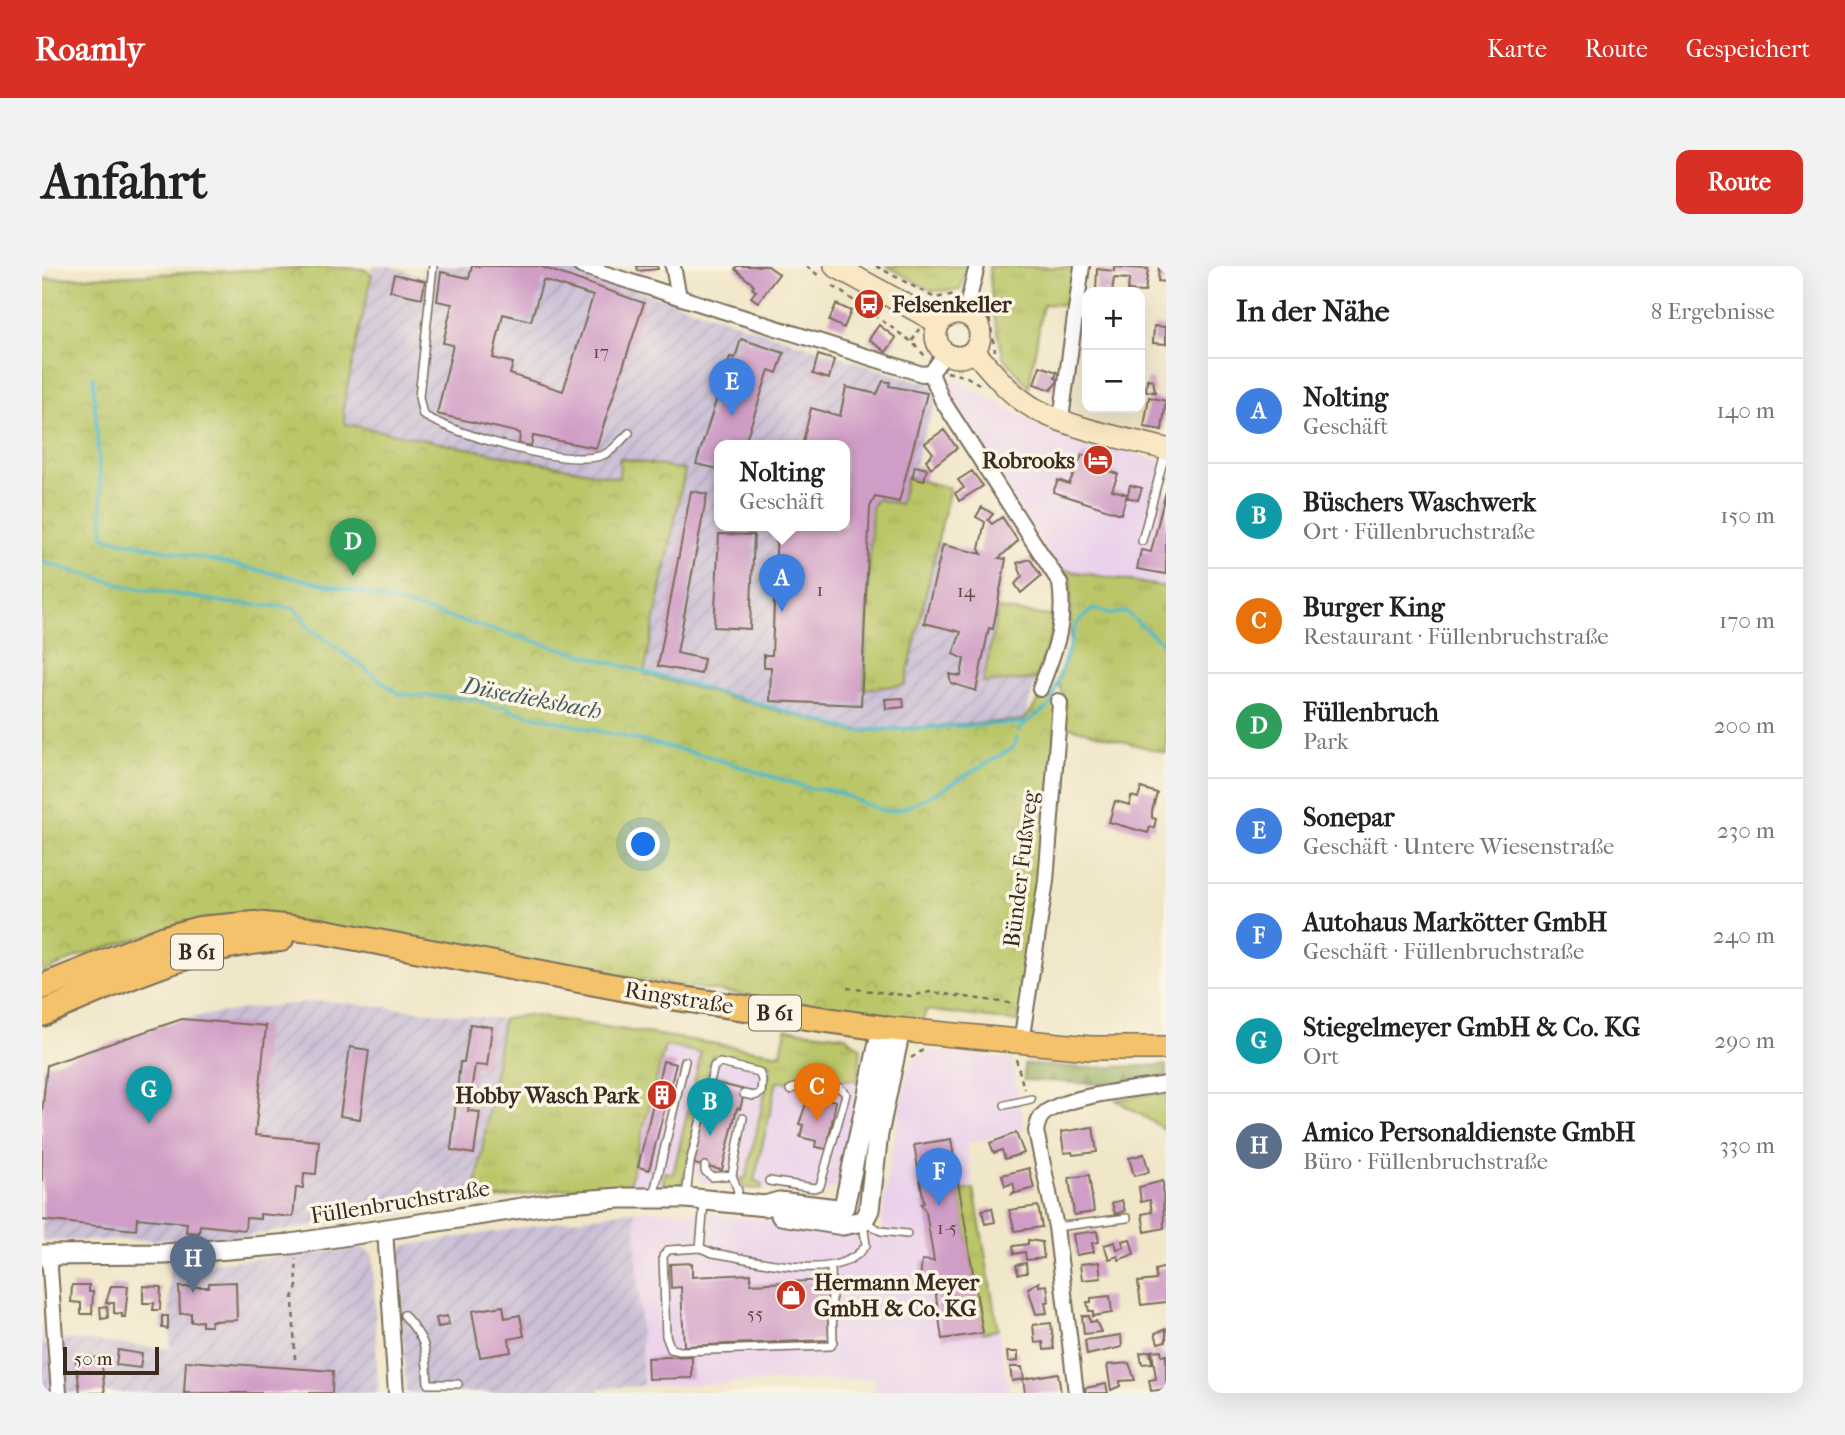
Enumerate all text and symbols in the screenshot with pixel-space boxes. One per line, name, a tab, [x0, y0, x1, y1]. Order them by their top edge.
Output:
text: Roamly	[35, 30, 144, 69]
text: Karte	[1487, 35, 1547, 63]
text: Route	[1585, 35, 1648, 63]
text: Gespeichert	[1686, 35, 1810, 63]
button: Route	[1676, 150, 1803, 214]
text: Anfahrt	[42, 153, 207, 211]
bus stop icon: Felsenkeller	[852, 287, 886, 321]
map controls	[1082, 287, 1145, 413]
button: +	[1082, 287, 1145, 350]
place label: Felsenkeller	[891, 291, 1013, 318]
text: In der Nähe	[1236, 294, 1390, 329]
text: 8 Ergebnisse	[1651, 298, 1775, 325]
house number: 17	[593, 341, 609, 363]
button: −	[1082, 350, 1145, 413]
pin: E	[709, 358, 755, 416]
text: Nolting	[1303, 382, 1388, 413]
text: A	[1252, 397, 1266, 424]
text: 140 m	[1716, 397, 1775, 424]
text: Geschäft	[1303, 413, 1389, 440]
popup	[714, 440, 850, 531]
hotel icon: Robrooks	[1081, 443, 1115, 477]
place label: Robrooks	[982, 447, 1076, 474]
text: Nolting	[739, 457, 824, 488]
text: Büschers Waschwerk	[1303, 487, 1536, 518]
text: Geschäft	[739, 488, 825, 515]
text: B	[1252, 502, 1266, 529]
text: 150 m	[1720, 502, 1775, 529]
pin: D	[330, 518, 376, 576]
text: Ort · Füllenbruchstraße	[1303, 518, 1535, 545]
pin: A	[759, 554, 805, 612]
house number: 1	[817, 579, 823, 601]
house number: 14	[957, 580, 976, 602]
text: Burger King	[1303, 592, 1445, 623]
text: C	[1251, 607, 1267, 634]
text: 170 m	[1719, 607, 1775, 634]
text: Restaurant · Füllenbruchstraße	[1303, 623, 1609, 650]
water label: Düsedieksbach	[458, 670, 604, 725]
text: Füllenbruch	[1303, 697, 1439, 728]
text: D	[1250, 712, 1268, 739]
text: 200 m	[1714, 712, 1775, 739]
text: Park	[1303, 728, 1349, 755]
street label: Bünder Fußweg	[998, 788, 1044, 949]
text: Sonepar	[1303, 802, 1394, 833]
text: E	[1252, 817, 1266, 844]
text: 230 m	[1717, 817, 1775, 844]
your location	[626, 827, 660, 861]
text: Geschäft · Untere Wiesenstraße	[1303, 833, 1614, 860]
text: Autohaus Markötter GmbH	[1303, 907, 1607, 938]
text: F	[1253, 922, 1265, 949]
text: 240 m	[1713, 922, 1775, 949]
road number: B 61	[171, 934, 223, 970]
text: Geschäft · Füllenbruchstraße	[1303, 938, 1584, 965]
street label: Ringstraße	[622, 976, 736, 1020]
road number: B 61	[749, 996, 801, 1030]
text: Stiegelmeyer GmbH & Co. KG	[1303, 1012, 1640, 1043]
text: G	[1251, 1027, 1267, 1054]
text: 290 m	[1714, 1027, 1775, 1054]
text: Ort	[1303, 1043, 1339, 1070]
pin: C	[794, 1063, 840, 1121]
pin: G	[126, 1066, 172, 1124]
building icon: Hobby Wasch Park	[645, 1078, 679, 1112]
pin: B	[687, 1078, 733, 1136]
place label: Hobby Wasch Park	[455, 1082, 640, 1109]
text: Amico Personaldienste GmbH	[1303, 1117, 1636, 1148]
text: H	[1250, 1132, 1268, 1159]
text: 330 m	[1719, 1132, 1775, 1159]
pin: F	[916, 1148, 962, 1206]
text: Büro · Füllenbruchstraße	[1303, 1148, 1548, 1175]
street label: Füllenbruchstraße	[308, 1174, 492, 1230]
house number: 1-5	[937, 1217, 957, 1239]
pin: H	[170, 1235, 216, 1293]
place label: Hermann Meyer GmbH & Co. KG	[814, 1269, 980, 1322]
shop icon: Hermann Meyer GmbH & Co. KG	[774, 1278, 808, 1312]
house number: 55	[747, 1303, 763, 1325]
scale bar	[63, 1344, 159, 1376]
text: 50 m	[74, 1348, 113, 1370]

